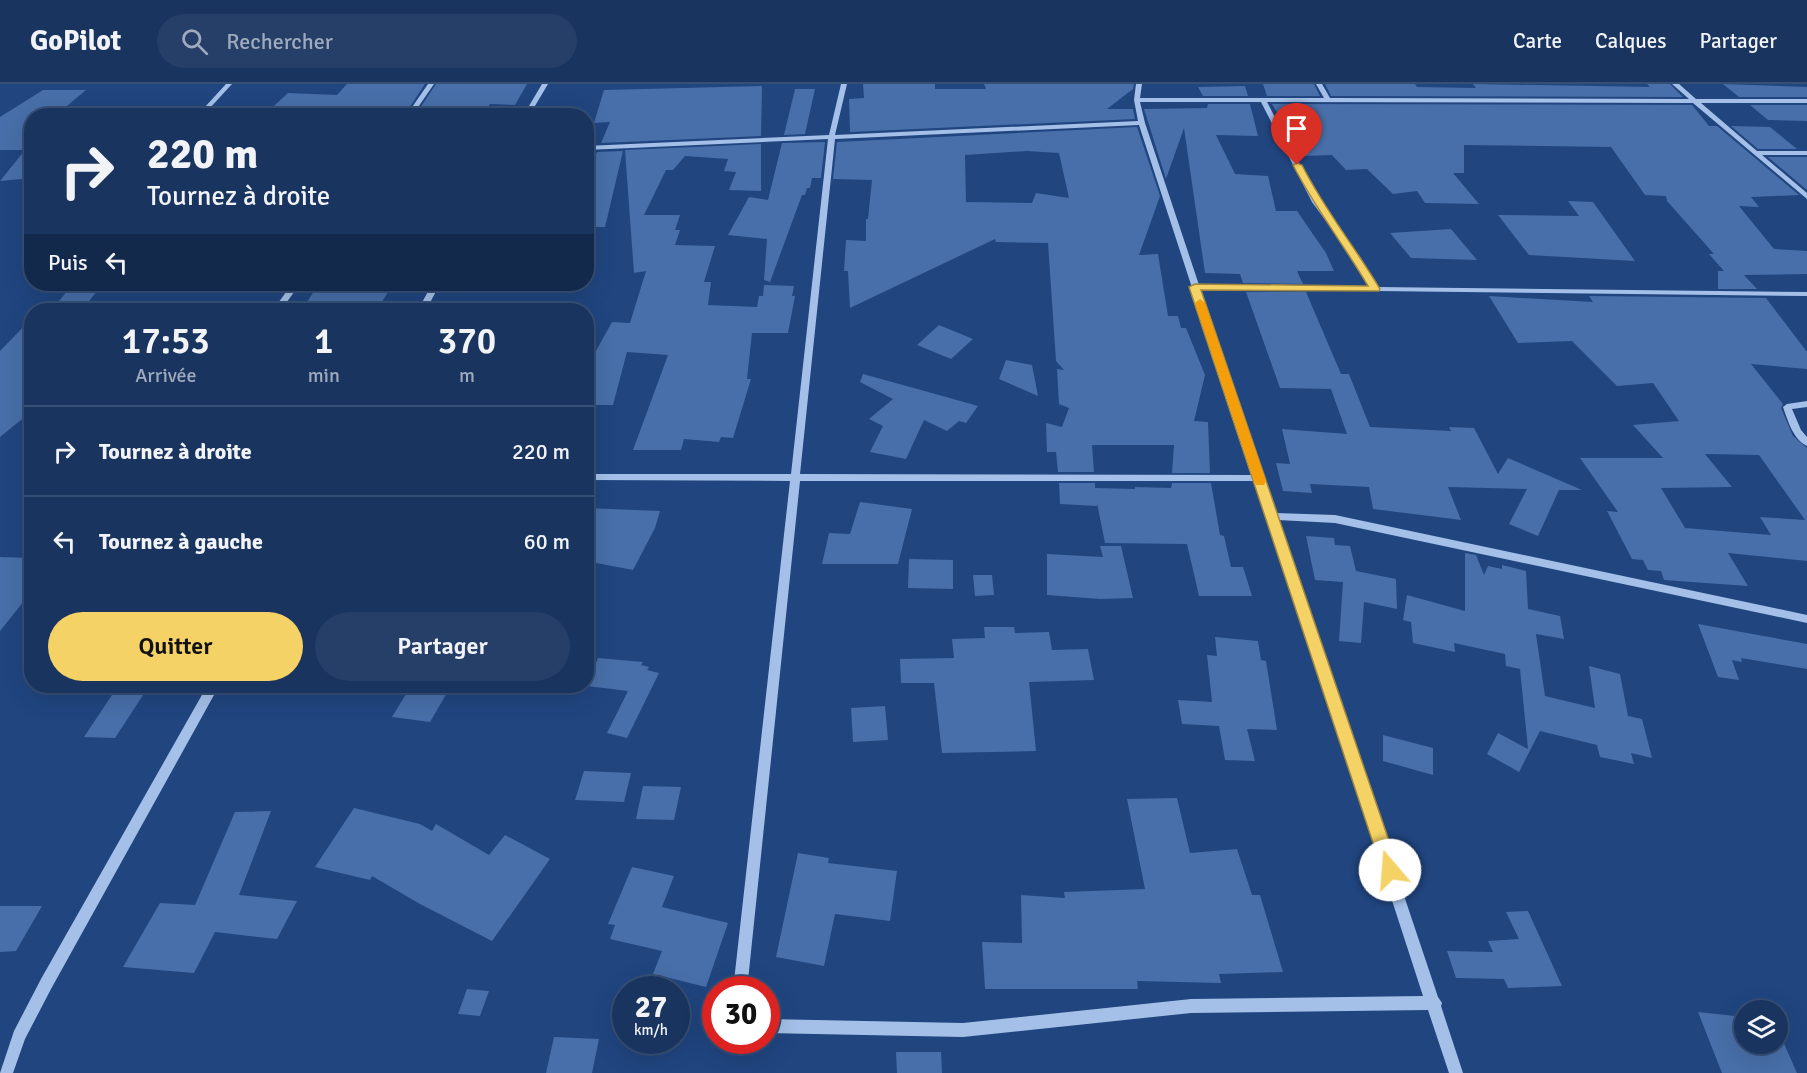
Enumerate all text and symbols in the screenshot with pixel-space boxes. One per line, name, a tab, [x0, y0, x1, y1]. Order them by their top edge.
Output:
search box	[157, 14, 577, 68]
text: GoPilot	[30, 24, 121, 58]
icon: search	[178, 25, 211, 58]
text: Rechercher	[226, 28, 333, 55]
text: Carte	[1513, 28, 1562, 54]
text: Calques	[1595, 28, 1666, 54]
text: Partager	[1699, 28, 1777, 54]
pin	[1271, 103, 1322, 165]
icon: arrive	[1280, 112, 1313, 145]
text: 220 m	[147, 129, 258, 180]
icon: right	[48, 132, 126, 210]
text: Tournez à droite	[147, 180, 330, 213]
icon: left	[100, 246, 133, 279]
text: Puis	[48, 249, 88, 276]
text: 17:53	[122, 319, 210, 364]
text: 1	[314, 319, 334, 364]
text: 370	[438, 319, 496, 364]
text: Arrivée	[135, 363, 197, 388]
text: min	[308, 363, 340, 388]
text: m	[459, 363, 475, 388]
icon: right	[48, 435, 81, 468]
text: Tournez à droite	[99, 438, 252, 465]
text: 220 m	[512, 438, 570, 465]
icon: left	[48, 525, 81, 558]
text: Tournez à gauche	[99, 528, 263, 555]
text: 60 m	[524, 528, 570, 555]
button: Quitter	[48, 612, 303, 681]
button: Partager	[315, 612, 570, 681]
position arrow	[1358, 838, 1422, 902]
speed limit sign: 30	[702, 976, 780, 1054]
text: 27	[635, 989, 667, 1026]
map controls	[1734, 1000, 1788, 1054]
button: layers	[1734, 1000, 1788, 1054]
text: km/h	[634, 1021, 668, 1039]

